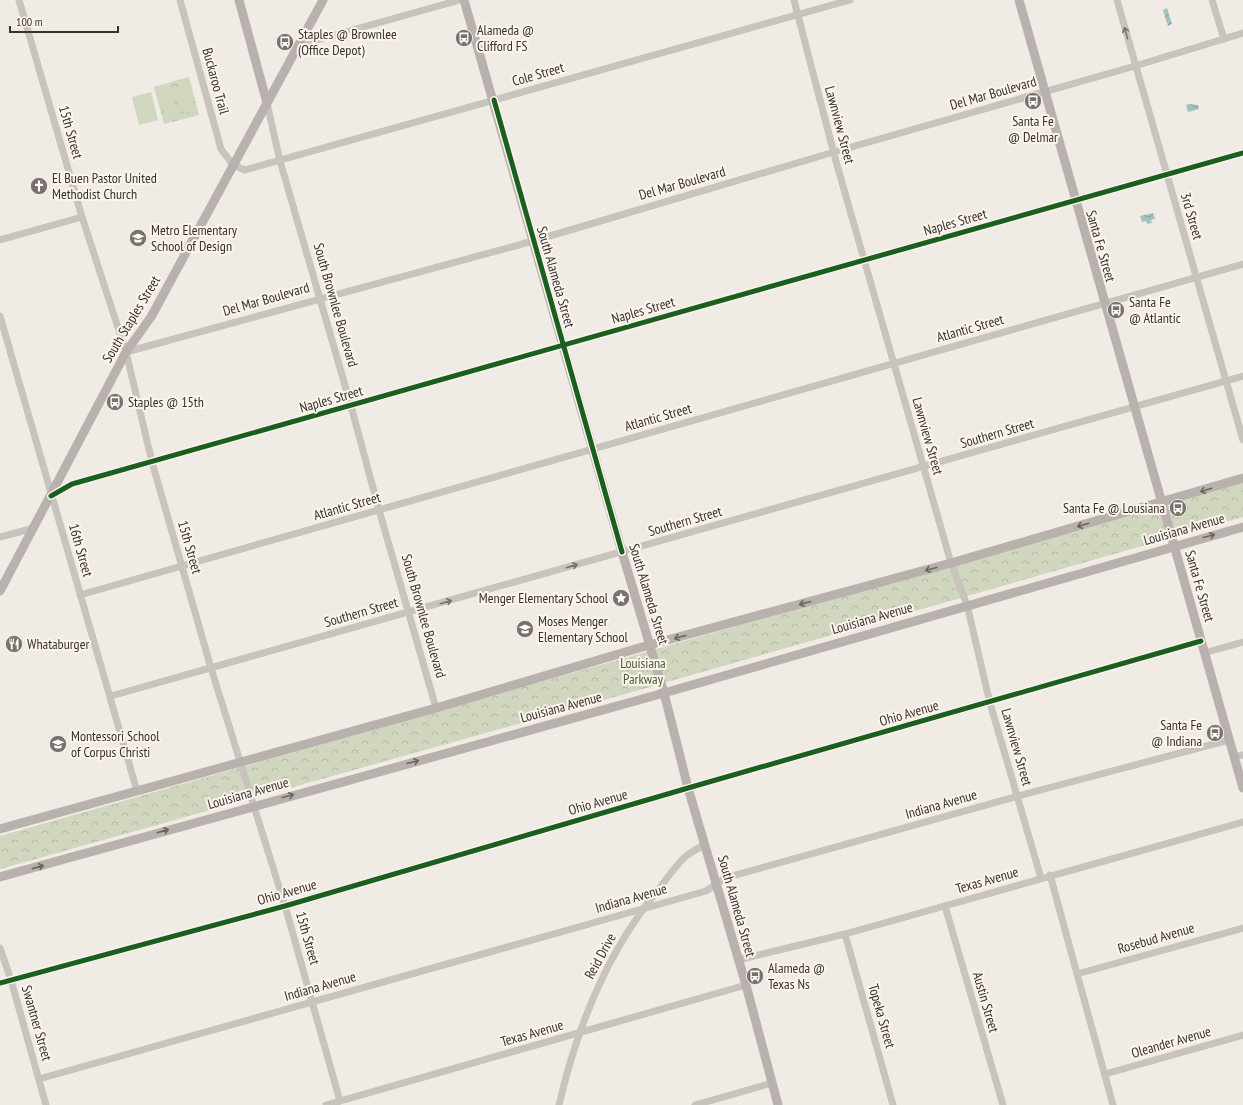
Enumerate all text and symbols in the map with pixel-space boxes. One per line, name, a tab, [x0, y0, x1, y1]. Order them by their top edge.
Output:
scale bar	[10, 8, 118, 34]
text: 100 m	[16, 14, 43, 29]
place label: Alameda @ Clifford FS	[477, 21, 534, 55]
place label: Staples @ Brownlee (Office Depot)	[298, 25, 397, 59]
one-way arrow	[1122, 27, 1130, 40]
bus stop icon: Alameda @ Clifford FS	[454, 28, 474, 48]
bus stop icon: Staples @ Brownlee (Office Depot)	[275, 32, 295, 52]
street label: Buckaroo Trail	[199, 46, 234, 117]
street label: Cole Street	[510, 58, 566, 90]
street label: Del Mar Boulevard	[948, 72, 1038, 114]
street label: Lawnview Street	[821, 84, 859, 166]
bus stop icon: Santa Fe @ Delmar	[1023, 91, 1043, 111]
street label: 15th Street	[55, 103, 87, 161]
place label: Santa Fe @ Delmar	[1008, 112, 1058, 146]
street label: Del Mar Boulevard	[637, 162, 727, 204]
place label: El Buen Pastor United Methodist Church	[52, 169, 157, 203]
church icon: El Buen Pastor United Methodist Church	[29, 176, 49, 196]
street label: 3rd Street	[1177, 190, 1207, 242]
street label: Naples Street	[921, 204, 989, 240]
street label: Santa Fe Street	[1082, 208, 1120, 284]
place label: Metro Elementary School of Design	[151, 221, 238, 255]
street label: South Alameda Street	[533, 224, 579, 330]
school or university icon: Metro Elementary School of Design	[128, 228, 148, 248]
street label: South Brownlee Boulevard	[310, 241, 362, 369]
street label: South Staples Street	[98, 272, 164, 366]
street label: Del Mar Boulevard	[221, 278, 311, 320]
street label: Naples Street	[609, 292, 677, 328]
place label: Santa Fe @ Atlantic	[1129, 293, 1181, 327]
bus stop icon: Santa Fe @ Atlantic	[1106, 300, 1126, 320]
street label: Atlantic Street	[934, 310, 1006, 346]
street label: Naples Street	[297, 381, 365, 417]
bus stop icon: Staples @ 15th	[105, 392, 125, 412]
place label: Staples @ 15th	[128, 393, 204, 411]
street label: Lawnview Street	[908, 395, 948, 477]
street label: Atlantic Street	[622, 399, 694, 435]
street label: Southern Street	[958, 414, 1036, 452]
one-way arrow	[1199, 487, 1212, 494]
street label: Atlantic Street	[311, 488, 383, 524]
bus stop icon: Santa Fe @ Lousiana	[1168, 498, 1188, 518]
place label: Santa Fe @ Lousiana	[1063, 499, 1165, 517]
street label: Southern Street	[646, 502, 724, 540]
street label: Louisiana Avenue	[1141, 509, 1227, 549]
street label: 15th Street	[174, 518, 206, 576]
street label: 16th Street	[65, 521, 97, 579]
one-way arrow	[1077, 522, 1090, 530]
one-way arrow	[1202, 532, 1215, 539]
street label: South Alameda Street	[625, 541, 673, 647]
street label: Santa Fe Street	[1181, 548, 1219, 624]
street label: South Brownlee Boulevard	[398, 552, 450, 680]
one-way arrow	[565, 562, 578, 569]
one-way arrow	[925, 565, 938, 573]
place icon: Menger Elementary School	[611, 588, 631, 608]
place label: Menger Elementary School	[479, 589, 609, 607]
street label: Southern Street	[322, 593, 400, 631]
one-way arrow	[440, 597, 453, 605]
street label: Louisiana Avenue	[829, 598, 915, 638]
one-way arrow	[799, 599, 812, 607]
place label: Moses Menger Elementary School	[538, 612, 628, 646]
school or university icon: Moses Menger Elementary School	[515, 619, 535, 639]
one-way arrow	[674, 633, 687, 641]
restaurant icon: Whataburger	[4, 634, 24, 654]
place label: Whataburger	[27, 635, 89, 653]
park label: Louisiana Parkway	[620, 654, 666, 688]
street label: Louisiana Avenue	[518, 687, 604, 726]
street label: Ohio Avenue	[877, 696, 941, 730]
street label: Lawnview Street	[997, 706, 1037, 788]
place label: Santa Fe @ Indiana	[1151, 716, 1202, 750]
bus stop icon: Santa Fe @ Indiana	[1205, 723, 1225, 743]
place label: Montessori School of Corpus Christi	[71, 727, 160, 761]
school or university icon: Montessori School of Corpus Christi	[48, 734, 68, 754]
one-way arrow	[406, 758, 419, 765]
street label: Louisiana Avenue	[205, 773, 291, 813]
street label: Ohio Avenue	[566, 785, 630, 819]
street label: Indiana Avenue	[903, 785, 979, 823]
one-way arrow	[281, 792, 294, 799]
one-way arrow	[156, 827, 169, 834]
street label: South Alameda Street	[714, 853, 760, 959]
street label: Texas Avenue	[954, 862, 1021, 898]
one-way arrow	[31, 863, 44, 870]
street label: Ohio Avenue	[255, 875, 319, 909]
street label: Indiana Avenue	[593, 879, 669, 917]
street label: 15th Street	[292, 909, 324, 967]
street label: Rosebud Avenue	[1116, 918, 1197, 958]
street label: Reid Drive	[580, 930, 620, 982]
place label: Alameda @ Texas Ns	[768, 959, 825, 993]
bus stop icon: Alameda @ Texas Ns	[745, 966, 765, 986]
street label: Indiana Avenue	[282, 967, 358, 1005]
street label: Austin Street	[969, 970, 1003, 1035]
street label: Topeka Street	[864, 982, 900, 1050]
street label: Swantner Street	[18, 983, 56, 1063]
street label: Texas Avenue	[499, 1015, 566, 1051]
street label: Oleander Avenue	[1129, 1022, 1213, 1062]

